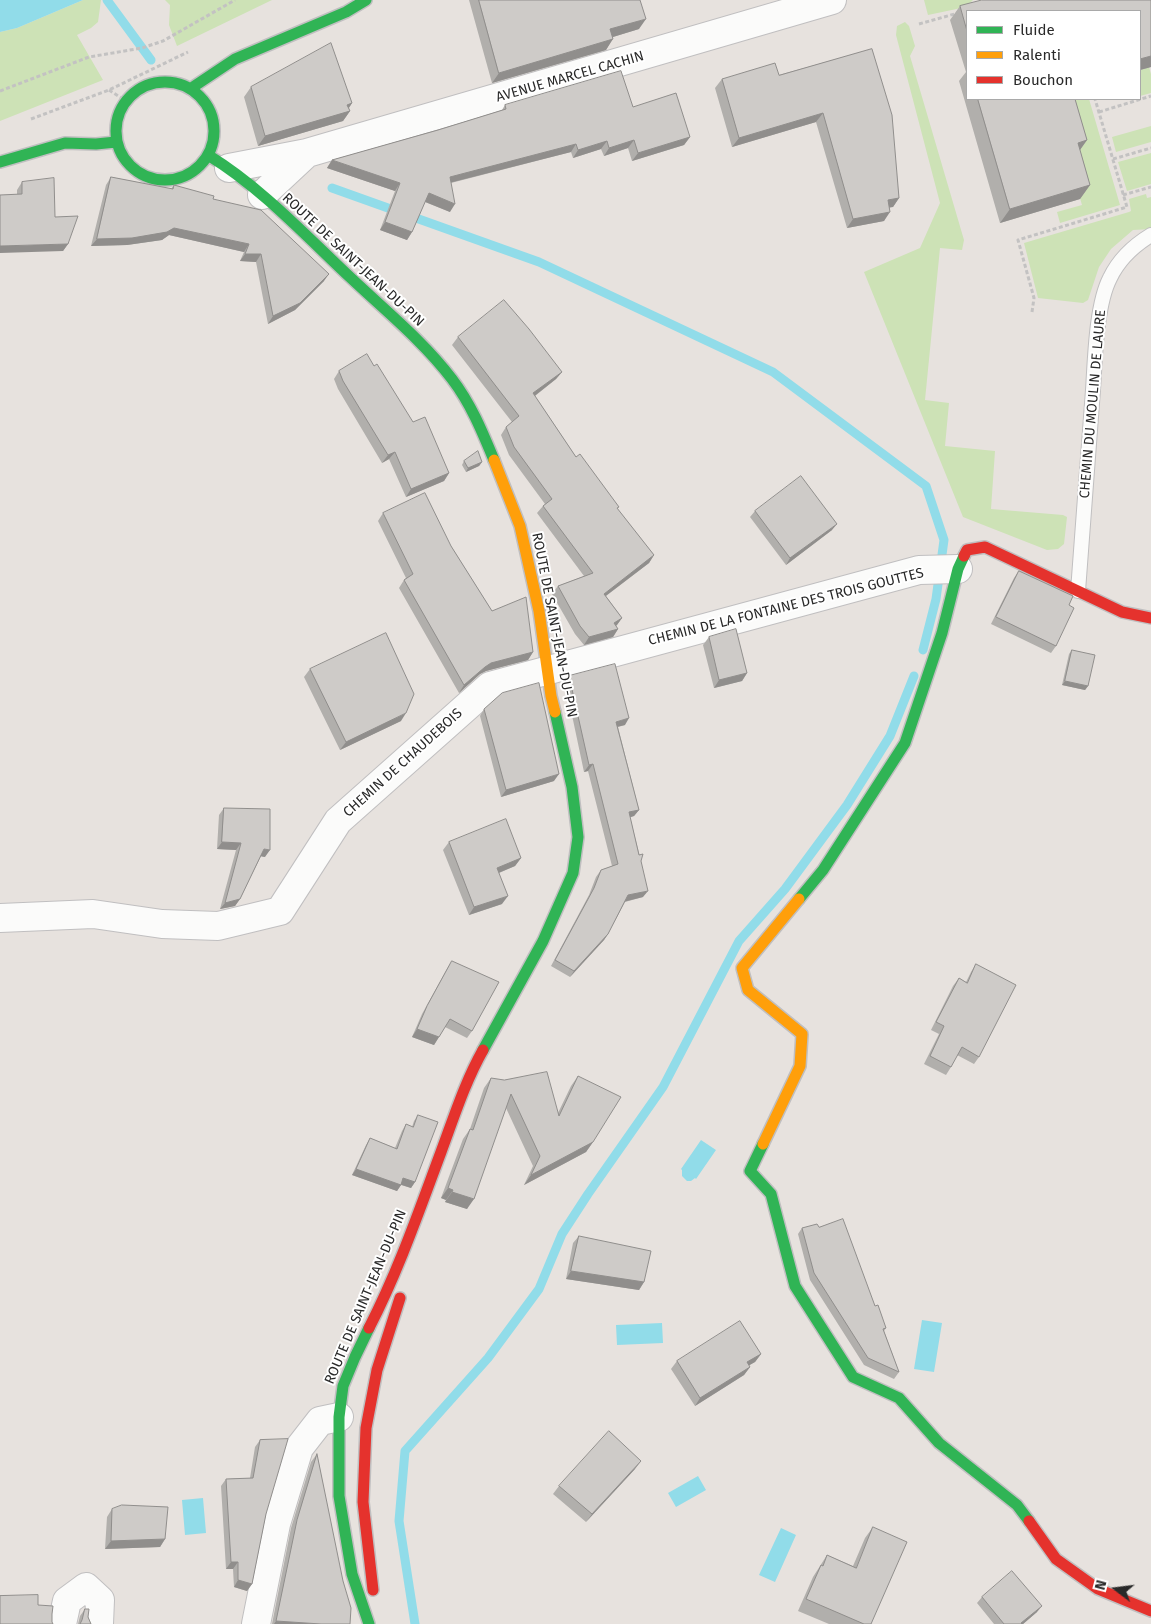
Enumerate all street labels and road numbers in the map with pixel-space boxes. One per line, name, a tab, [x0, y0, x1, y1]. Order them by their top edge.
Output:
street label: AVENUE MARCEL CACHIN	[494, 48, 646, 106]
street label: ROUTE DE SAINT-JEAN-DU-PIN	[279, 190, 427, 330]
street label: CHEMIN DU MOULIN DE LAURE	[1076, 309, 1110, 499]
street label: ROUTE DE SAINT-JEAN-DU-PIN	[528, 531, 580, 719]
street label: CHEMIN DE LA FONTAINE DES TROIS GOUTTES	[647, 565, 925, 649]
street label: CHEMIN DE CHAUDEBOIS	[340, 705, 466, 821]
street label: ROUTE DE SAINT-JEAN-DU-PIN	[322, 1207, 410, 1387]

